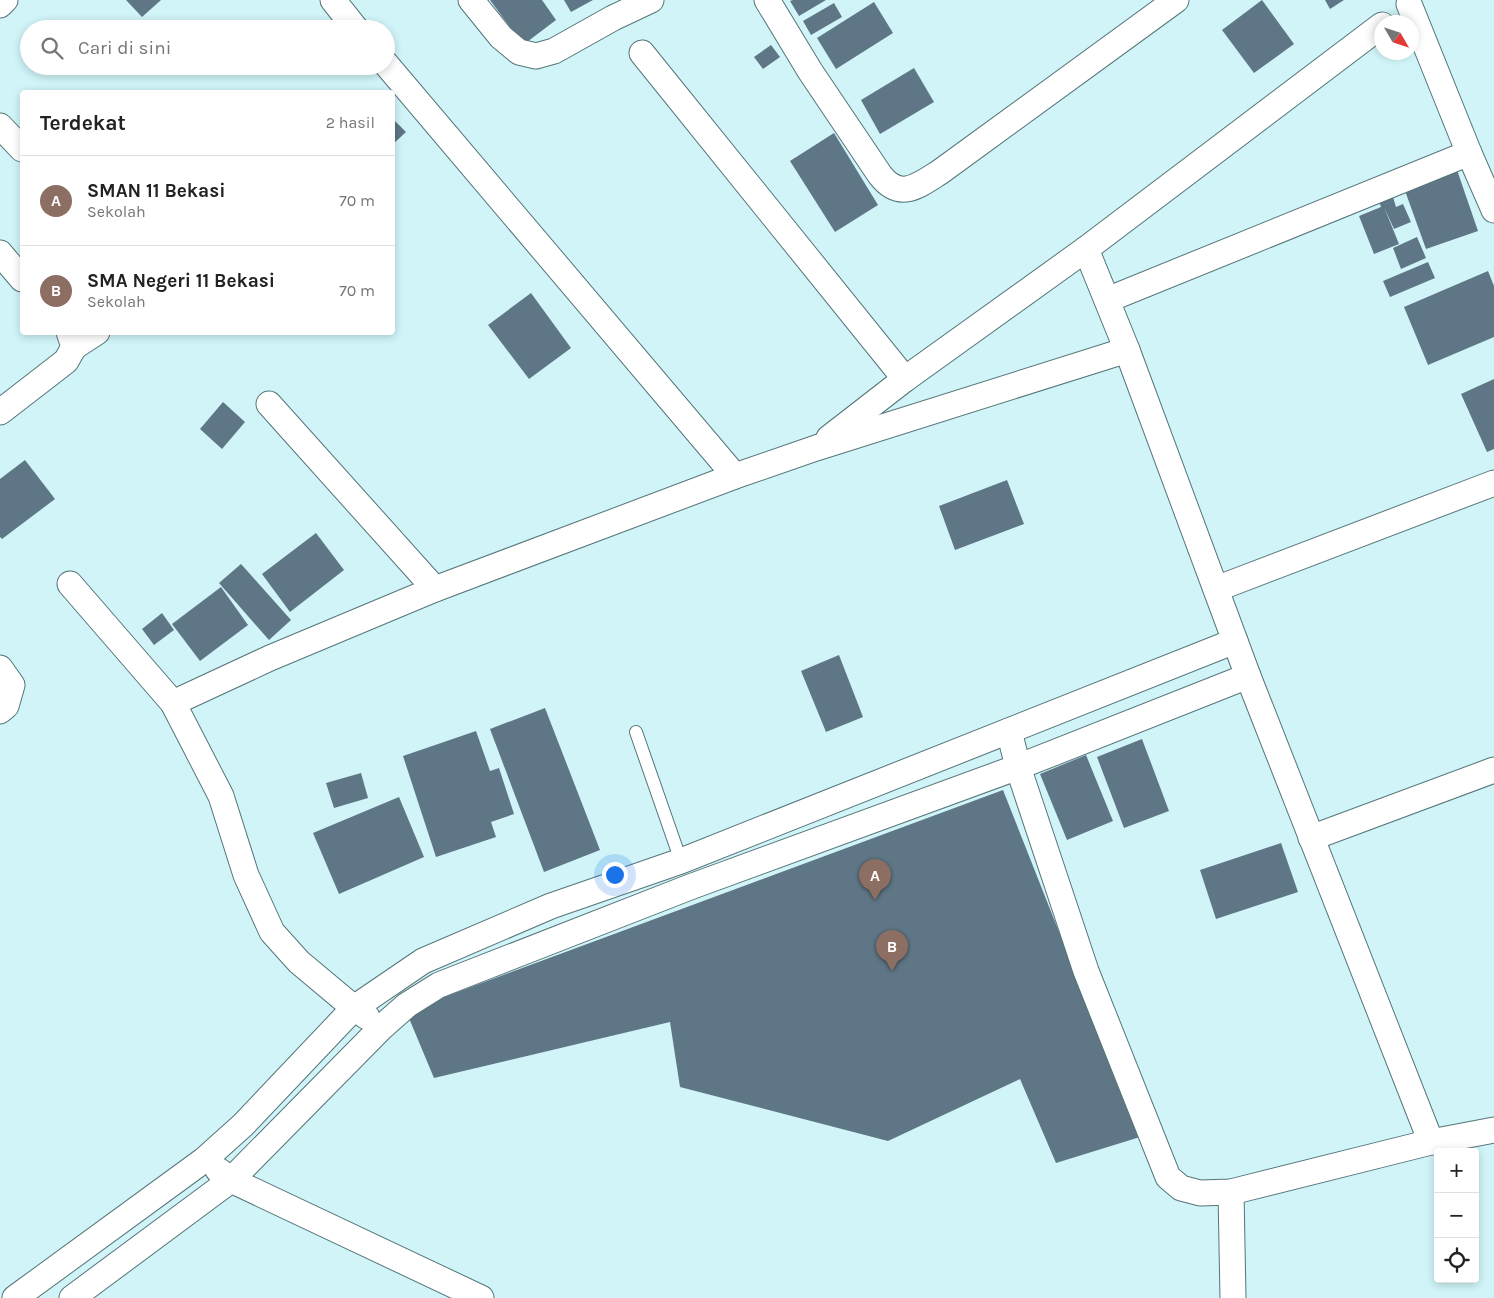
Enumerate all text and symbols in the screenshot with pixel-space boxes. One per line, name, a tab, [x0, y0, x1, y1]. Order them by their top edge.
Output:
north arrow	[1374, 15, 1419, 60]
search box	[20, 20, 395, 75]
icon: search	[38, 34, 66, 62]
text: Cari di sini	[78, 37, 171, 59]
text: Terdekat	[40, 111, 126, 135]
text: 2 hasil	[326, 113, 375, 132]
text: SMAN 11 Bekasi	[87, 180, 225, 202]
text: A	[51, 191, 61, 210]
text: 70 m	[339, 191, 375, 210]
text: Sekolah	[87, 202, 146, 221]
text: SMA Negeri 11 Bekasi	[87, 270, 275, 292]
text: B	[51, 281, 61, 300]
text: 70 m	[339, 281, 375, 300]
text: Sekolah	[87, 292, 146, 311]
pin: A	[859, 859, 891, 900]
your location	[602, 862, 628, 888]
pin: B	[876, 930, 908, 971]
map controls	[1434, 1148, 1479, 1283]
button: +	[1434, 1148, 1479, 1193]
button: −	[1434, 1193, 1479, 1238]
button: locate	[1434, 1238, 1479, 1283]

